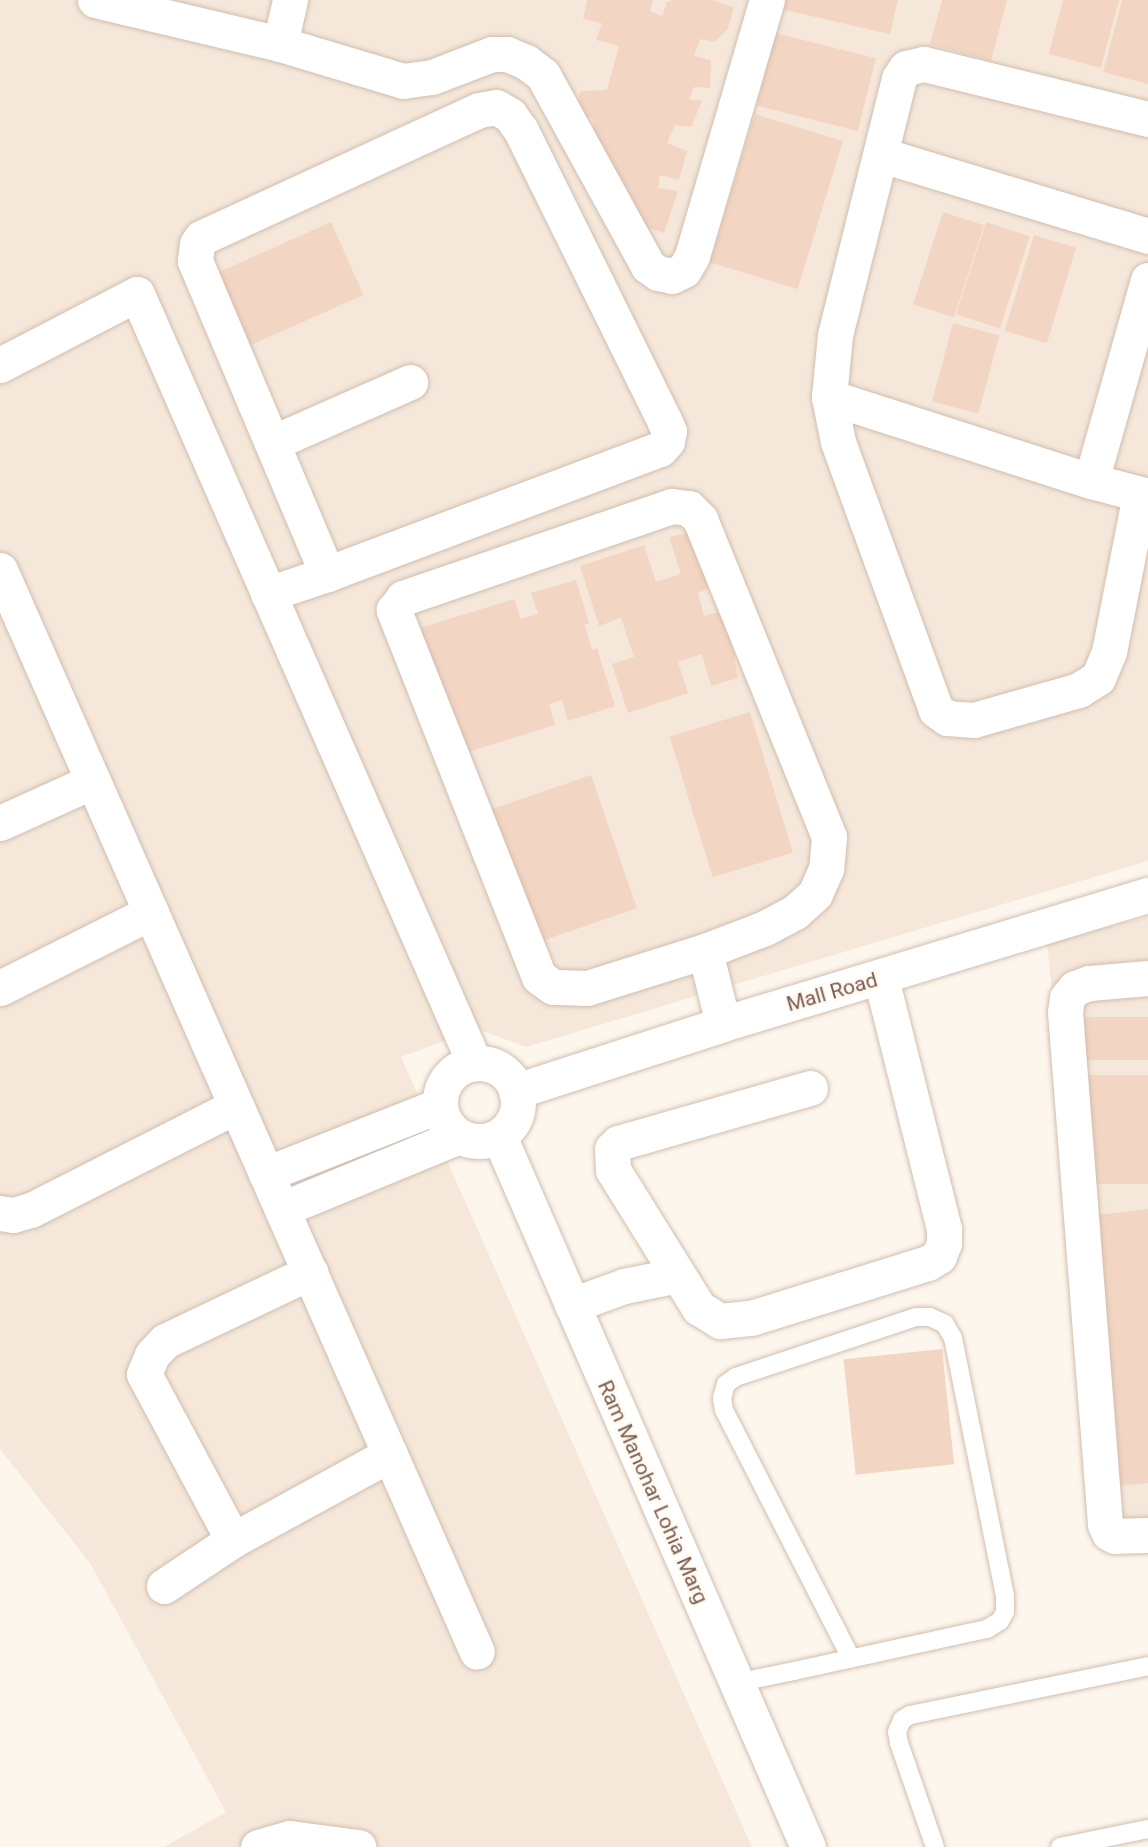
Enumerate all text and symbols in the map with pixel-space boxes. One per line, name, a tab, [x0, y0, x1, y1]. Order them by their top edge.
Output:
street label: Mall Road	[784, 967, 880, 1017]
street label: Ram Manohar Lohia Marg	[592, 1376, 714, 1608]

